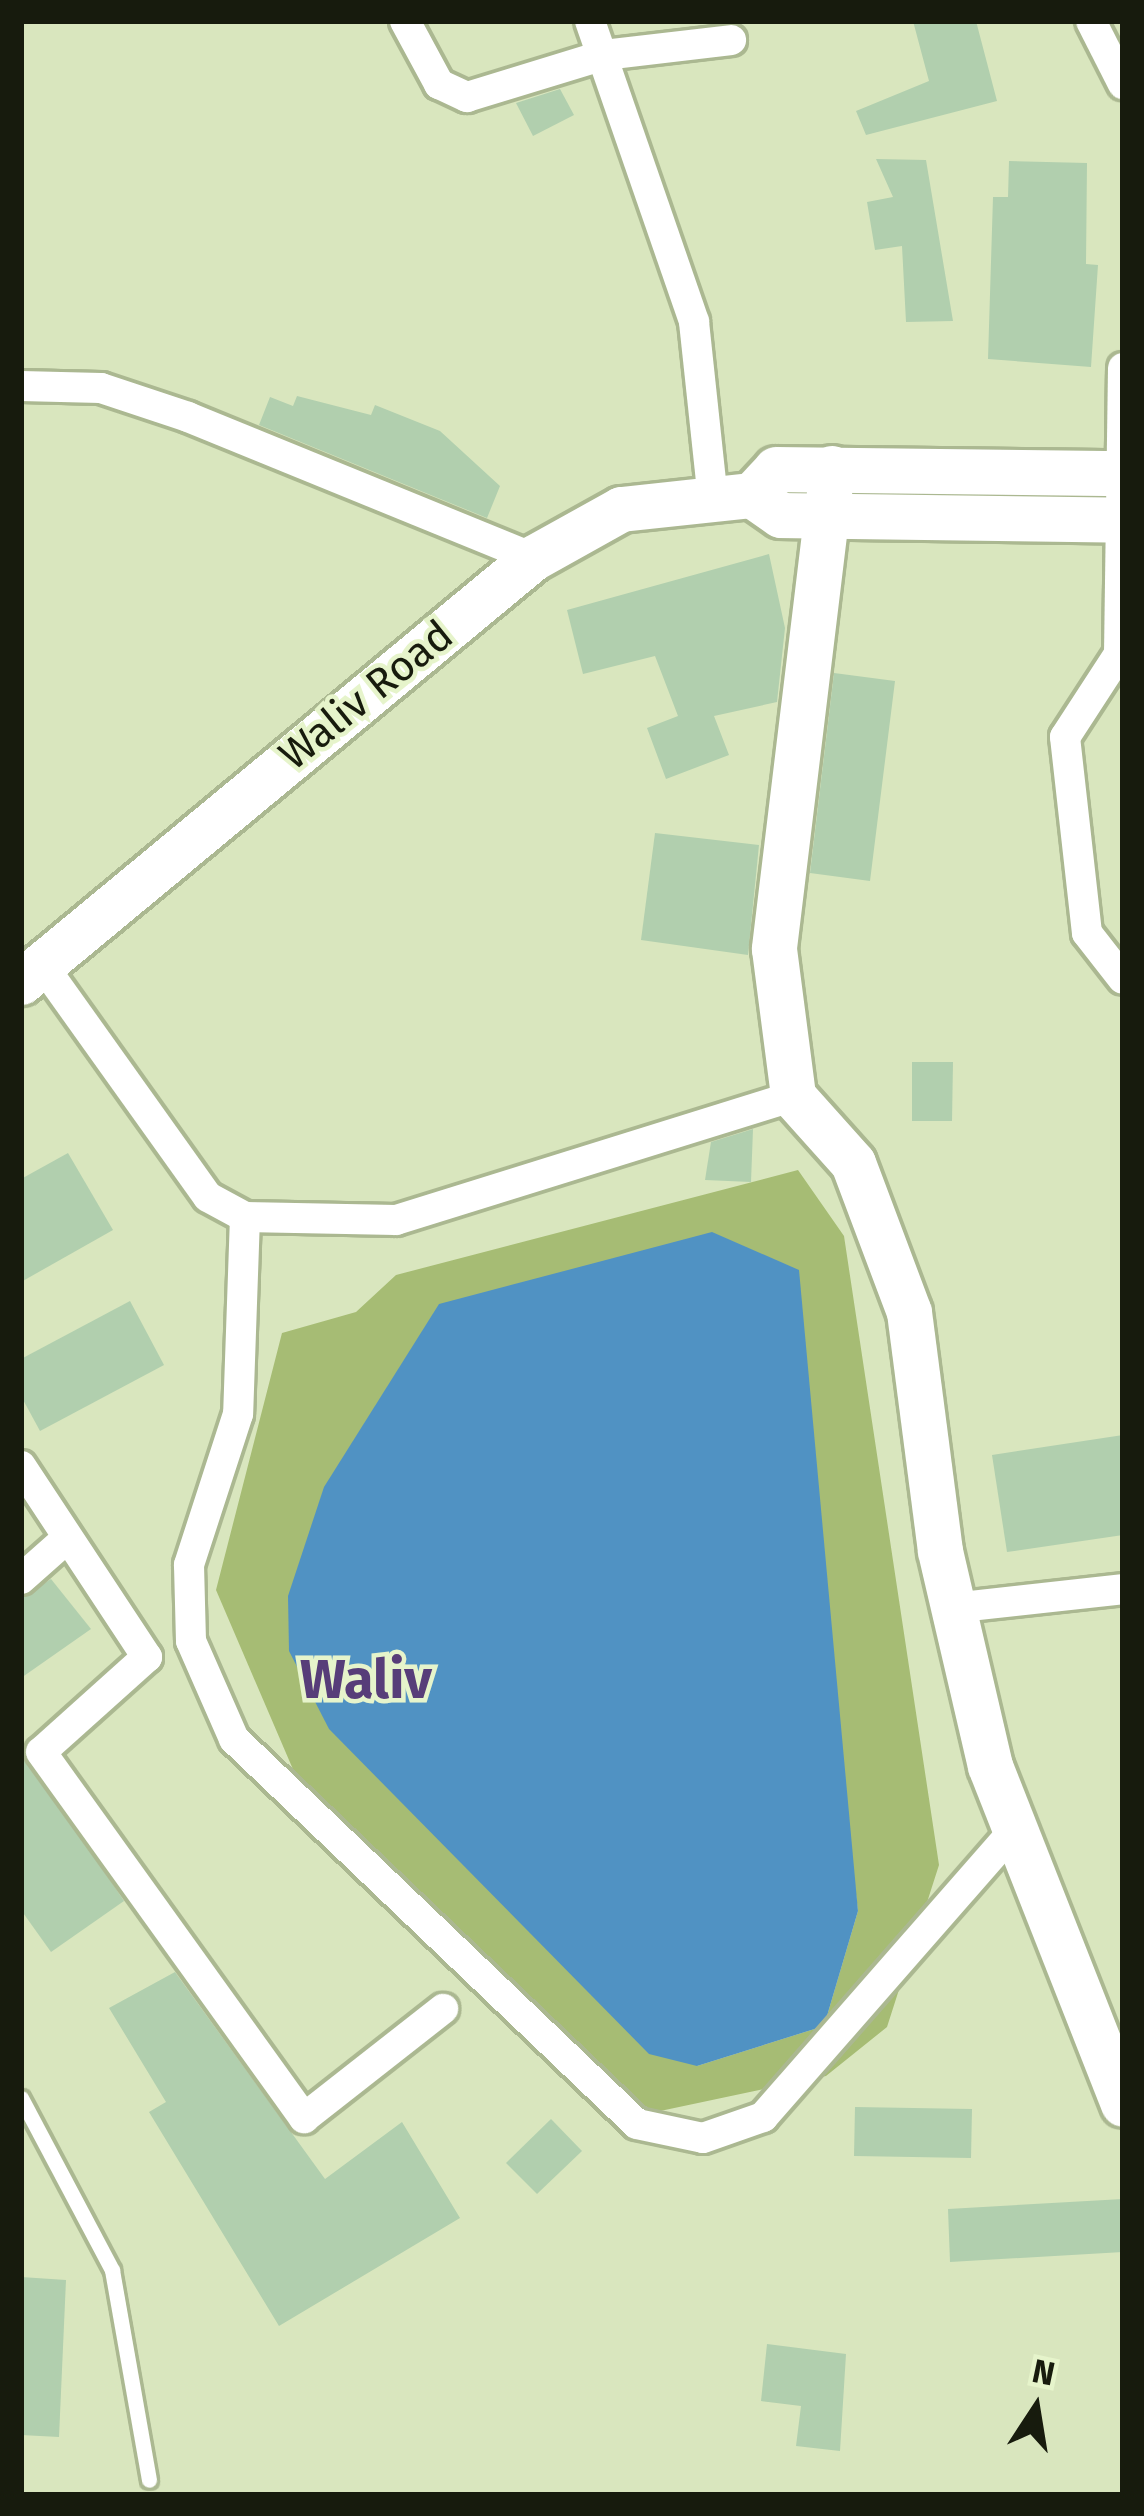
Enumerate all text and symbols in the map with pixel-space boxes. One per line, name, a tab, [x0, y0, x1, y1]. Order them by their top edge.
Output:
street label: Waliv Road	[269, 610, 463, 780]
district label: Waliv	[300, 1648, 432, 1712]
north arrow	[976, 2348, 1096, 2468]
text: N	[1029, 2351, 1058, 2395]

